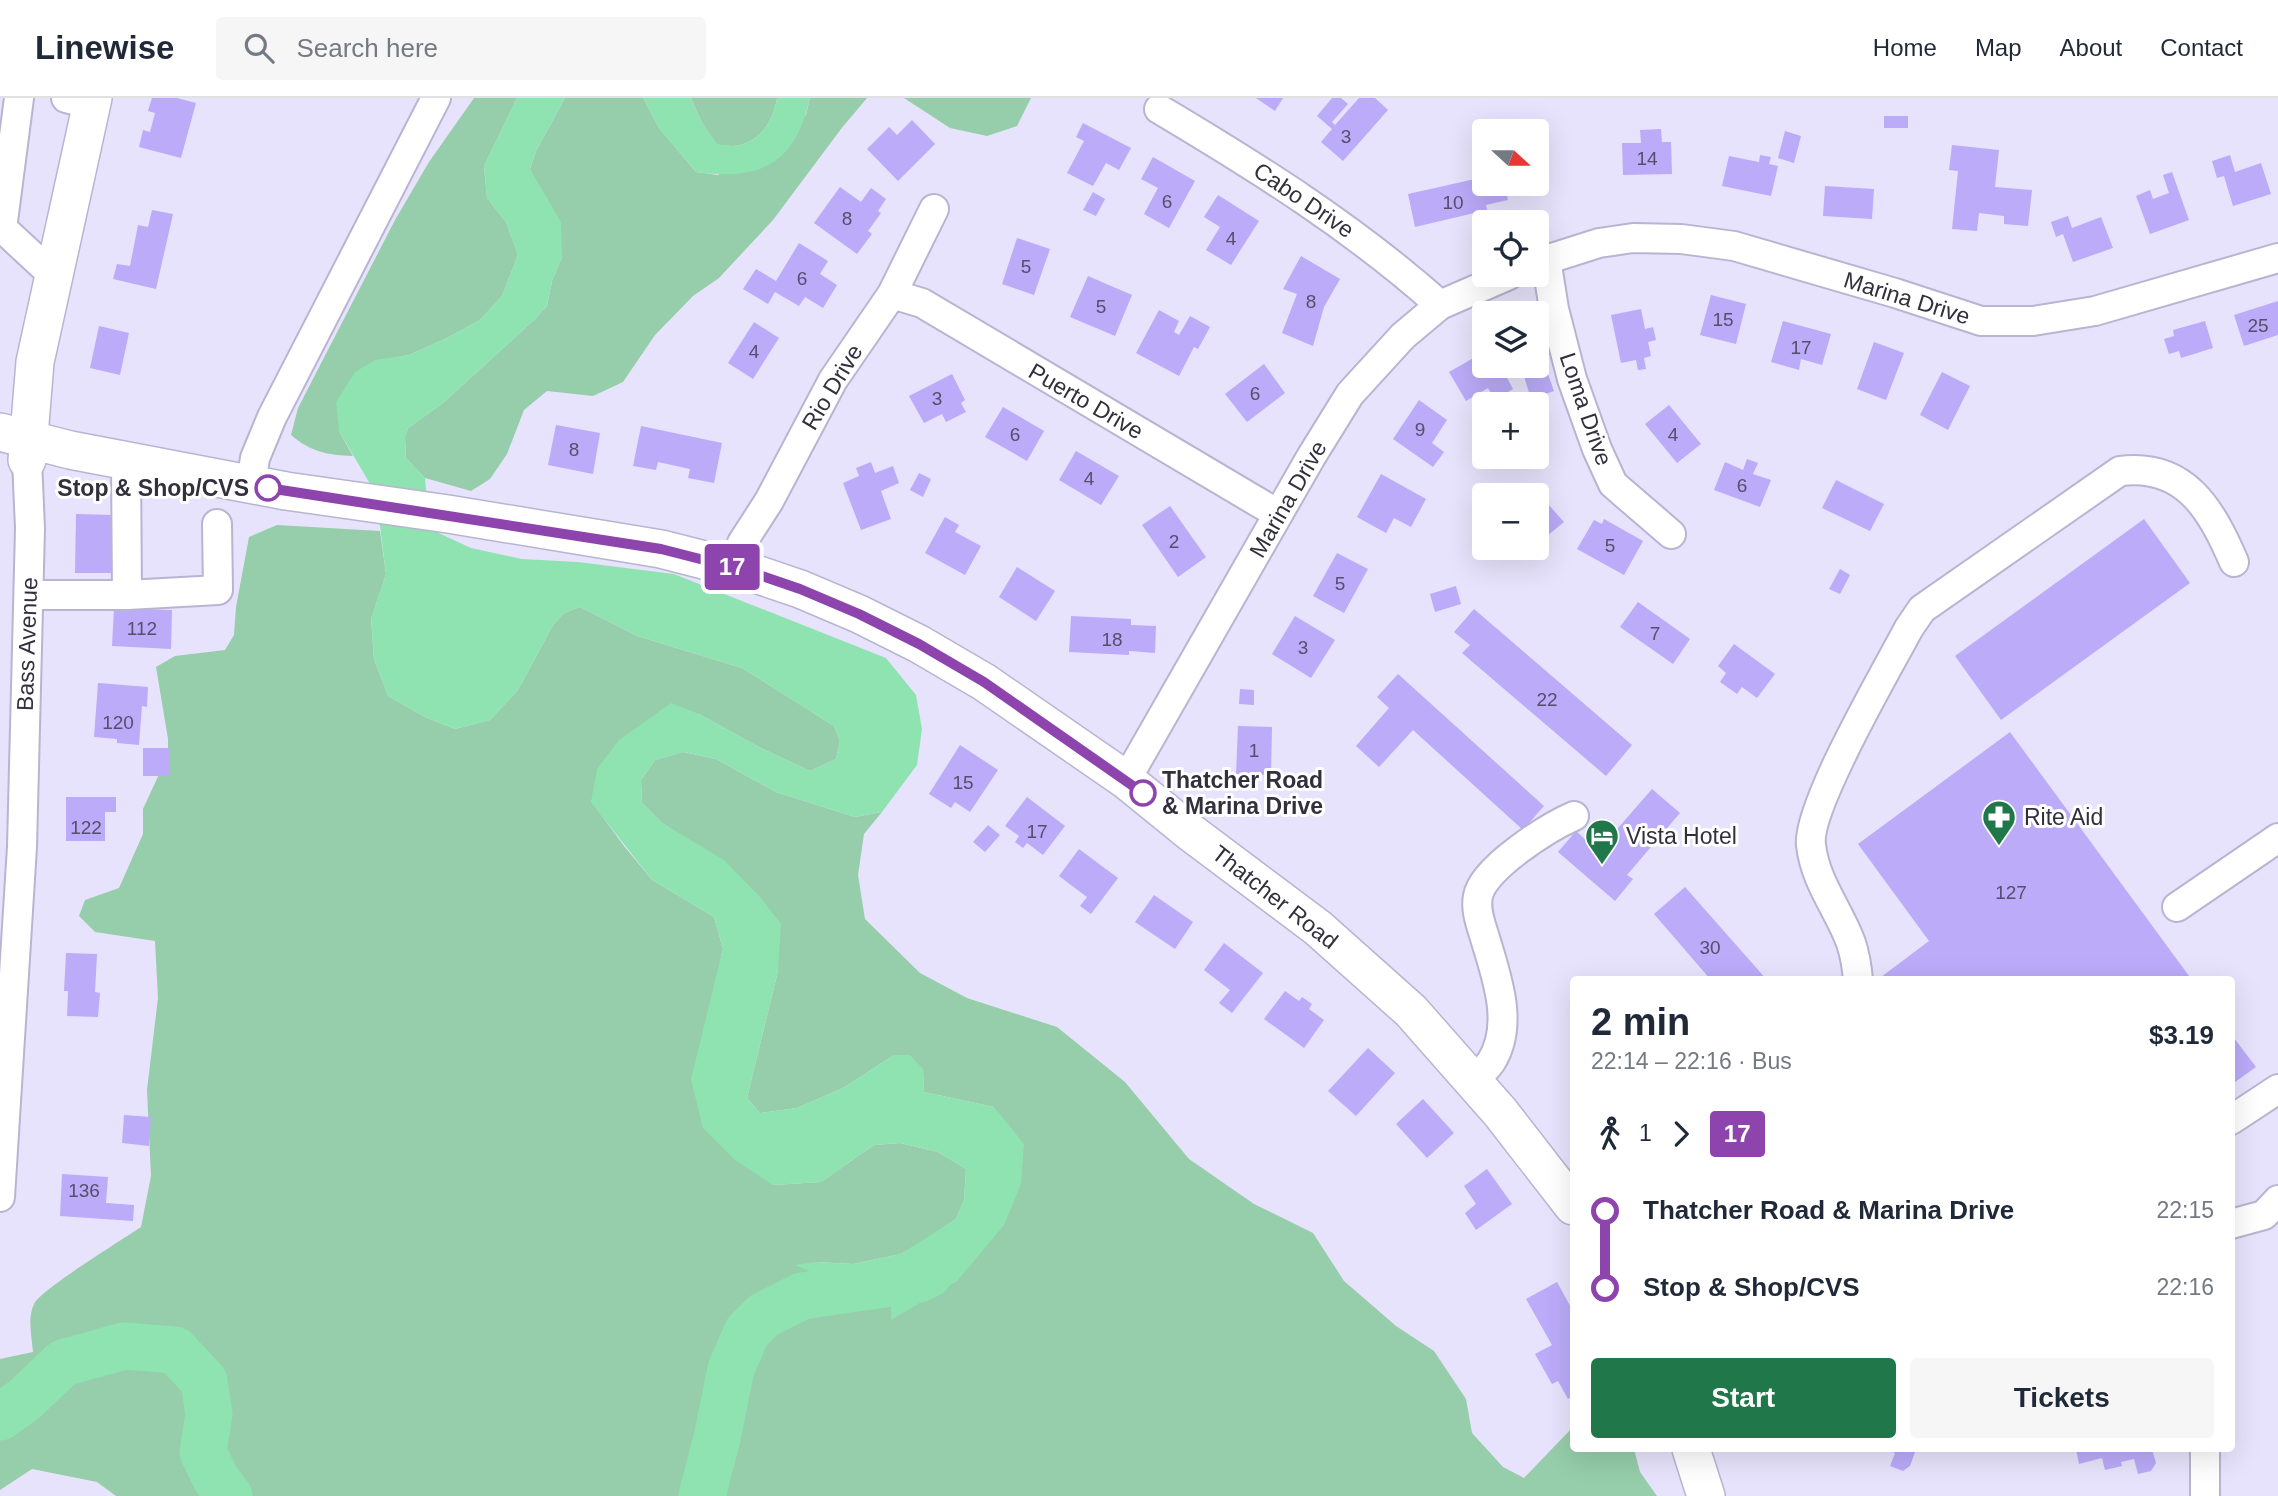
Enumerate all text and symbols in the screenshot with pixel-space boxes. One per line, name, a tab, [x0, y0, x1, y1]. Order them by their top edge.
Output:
search box	[216, 17, 706, 80]
text: Linewise	[35, 29, 174, 66]
icon: search	[240, 29, 278, 67]
text: Search here	[296, 33, 438, 63]
text: Home	[1873, 34, 1937, 61]
text: Map	[1975, 34, 2022, 61]
text: About	[2060, 34, 2122, 61]
text: Contact	[2160, 34, 2243, 61]
north arrow	[1472, 119, 1549, 196]
map controls	[1472, 119, 1549, 560]
house number: 3	[1341, 126, 1351, 147]
house number: 14	[1636, 148, 1658, 169]
street label: Cabo Drive	[1249, 157, 1359, 243]
house number: 6	[1162, 191, 1172, 212]
house number: 10	[1442, 192, 1464, 213]
house number: 8	[842, 208, 852, 229]
button: locate	[1472, 210, 1549, 287]
house number: 4	[1226, 228, 1237, 249]
house number: 5	[1021, 256, 1031, 277]
street label: Marina Drive	[1841, 267, 1973, 329]
house number: 6	[797, 268, 807, 289]
house number: 8	[1306, 291, 1316, 312]
house number: 5	[1096, 296, 1106, 317]
button: layers	[1472, 301, 1549, 378]
house number: 15	[1712, 309, 1734, 330]
house number: 25	[2247, 315, 2269, 336]
house number: 17	[1790, 337, 1812, 358]
street label: Rio Drive	[797, 340, 867, 434]
house number: 4	[749, 341, 760, 362]
street label: Loma Drive	[1555, 349, 1617, 469]
street label: Puerto Drive	[1024, 358, 1148, 444]
house number: 6	[1250, 383, 1260, 404]
house number: 3	[932, 388, 942, 409]
button: +	[1472, 392, 1549, 469]
house number: 9	[1415, 419, 1425, 440]
house number: 6	[1010, 424, 1020, 445]
house number: 4	[1668, 424, 1679, 445]
street label: Marina Drive	[1244, 436, 1332, 562]
house number: 8	[569, 439, 579, 460]
house number: 4	[1084, 468, 1095, 489]
place label: Stop & Shop/CVS	[57, 475, 249, 501]
marker: Stop & Shop/CVS	[255, 475, 281, 501]
house number: 6	[1737, 475, 1747, 496]
button: −	[1472, 483, 1549, 560]
house number: 2	[1169, 531, 1179, 552]
house number: 5	[1605, 535, 1615, 556]
line badge: 17	[700, 544, 764, 590]
text: 17	[719, 553, 745, 580]
house number: 5	[1335, 573, 1345, 594]
street label: Bass Avenue	[12, 577, 42, 711]
house number: 112	[127, 618, 157, 639]
house number: 7	[1650, 623, 1660, 644]
house number: 18	[1101, 629, 1123, 650]
house number: 3	[1298, 637, 1308, 658]
house number: 22	[1536, 689, 1558, 710]
house number: 120	[102, 712, 134, 733]
house number: 1	[1249, 740, 1259, 761]
place label: Thatcher Road & Marina Drive	[1162, 767, 1323, 819]
house number: 15	[952, 772, 974, 793]
marker: Thatcher Road & Marina Drive	[1130, 780, 1156, 806]
pharmacy icon: Rite Aid	[1980, 798, 2018, 847]
place label: Rite Aid	[2024, 804, 2103, 830]
house number: 122	[70, 817, 102, 838]
hotel icon: Vista Hotel	[1583, 817, 1621, 866]
house number: 17	[1026, 821, 1048, 842]
place label: Vista Hotel	[1626, 823, 1737, 849]
street label: Thatcher Road	[1207, 840, 1343, 954]
house number: 127	[1995, 882, 2027, 903]
house number: 30	[1699, 937, 1721, 958]
text: 2 min	[1591, 1001, 1690, 1043]
text: $3.19	[2149, 1020, 2214, 1050]
text: 22:14 – 22:16 · Bus	[1591, 1048, 1792, 1074]
icon: walk	[1591, 1115, 1629, 1153]
icon: forward	[1662, 1115, 1700, 1153]
text: 1	[1639, 1120, 1652, 1146]
text: 17	[1724, 1120, 1751, 1147]
house number: 136	[68, 1180, 100, 1201]
text: Thatcher Road & Marina Drive	[1643, 1195, 2014, 1225]
text: 22:15	[2156, 1197, 2214, 1223]
text: Stop & Shop/CVS	[1643, 1272, 1860, 1302]
text: 22:16	[2156, 1274, 2214, 1300]
button: Start	[1591, 1358, 1896, 1438]
button: Tickets	[1910, 1358, 2214, 1438]

